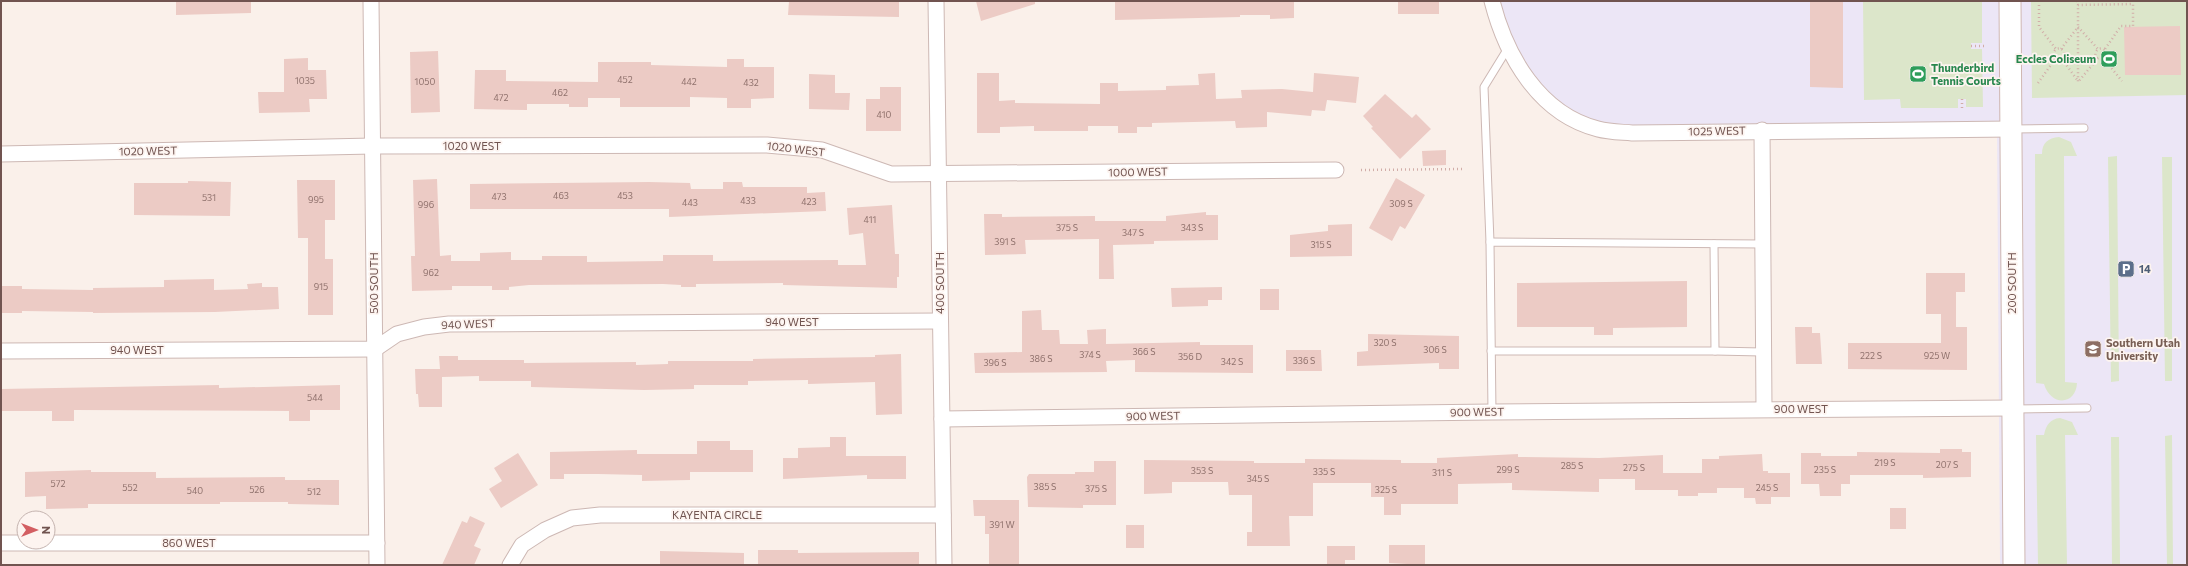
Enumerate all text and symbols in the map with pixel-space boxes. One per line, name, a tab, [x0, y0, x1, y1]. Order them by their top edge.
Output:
sports icon: Eccles Coliseum	[2099, 49, 2119, 69]
place label: Eccles Coliseum	[2016, 52, 2096, 65]
place label: Thunderbird Tennis Courts	[1931, 61, 2001, 87]
sports icon: Thunderbird Tennis Courts	[1908, 64, 1928, 84]
house number: 452	[617, 74, 633, 85]
house number: 1035	[295, 75, 315, 86]
house number: 1050	[415, 76, 436, 87]
house number: 442	[681, 76, 697, 87]
house number: 432	[743, 77, 759, 88]
house number: 462	[552, 87, 568, 98]
house number: 472	[494, 92, 508, 103]
house number: 410	[877, 109, 892, 120]
street label: 1025 WEST	[1688, 123, 1746, 138]
street label: 1020 WEST	[766, 138, 826, 159]
street label: 1020 WEST	[443, 139, 501, 152]
street label: 1020 WEST	[119, 143, 177, 158]
street label: 1000 WEST	[1108, 164, 1168, 179]
house number: 463	[553, 190, 569, 201]
house number: 453	[617, 190, 633, 201]
house number: 473	[491, 191, 507, 202]
house number: 531	[202, 192, 216, 203]
house number: 995	[308, 194, 324, 205]
house number: 433	[740, 195, 756, 206]
house number: 423	[801, 196, 817, 207]
house number: 443	[682, 197, 698, 208]
house number: 309 S	[1389, 198, 1413, 209]
house number: 996	[418, 199, 434, 210]
house number: 411	[864, 214, 876, 225]
house number: 375 S	[1056, 222, 1078, 233]
house number: 343 S	[1181, 222, 1203, 233]
house number: 347 S	[1122, 227, 1144, 238]
house number: 391 S	[994, 236, 1016, 247]
house number: 315 S	[1310, 239, 1332, 250]
street label: 500 SOUTH	[367, 252, 380, 314]
street label: 400 SOUTH	[933, 252, 946, 314]
street label: 200 SOUTH	[2005, 252, 2018, 314]
parking icon: 14	[2116, 259, 2136, 279]
place label: 14	[2139, 262, 2151, 275]
house number: 962	[423, 267, 439, 278]
house number: 915	[314, 281, 328, 292]
street label: 940 WEST	[765, 315, 819, 328]
street label: 940 WEST	[441, 316, 495, 331]
place label: Southern Utah University	[2106, 336, 2180, 362]
house number: 320 S	[1374, 337, 1396, 348]
school or university icon: Southern Utah University	[2083, 339, 2103, 359]
street label: 940 WEST	[110, 343, 164, 356]
house number: 306 S	[1423, 344, 1447, 355]
house number: 366 S	[1132, 346, 1156, 357]
house number: 374 S	[1079, 349, 1101, 360]
house number: 222 S	[1860, 350, 1882, 361]
house number: 925 W	[1924, 350, 1950, 361]
house number: 356 D	[1178, 351, 1202, 362]
house number: 386 S	[1029, 353, 1053, 364]
house number: 336 S	[1293, 355, 1315, 366]
house number: 342 S	[1221, 356, 1243, 367]
house number: 396 S	[983, 357, 1007, 368]
house number: 544	[307, 392, 324, 403]
street label: 900 WEST	[1774, 402, 1828, 415]
street label: 900 WEST	[1450, 405, 1504, 418]
street label: 900 WEST	[1126, 409, 1180, 422]
house number: 219 S	[1874, 457, 1896, 468]
house number: 207 S	[1936, 459, 1958, 470]
house number: 285 S	[1561, 460, 1583, 471]
house number: 275 S	[1623, 462, 1645, 473]
house number: 299 S	[1497, 464, 1519, 475]
house number: 235 S	[1814, 464, 1836, 475]
house number: 353 S	[1191, 465, 1213, 476]
house number: 335 S	[1313, 466, 1335, 477]
house number: 311 S	[1432, 467, 1452, 478]
house number: 345 S	[1247, 473, 1269, 484]
house number: 572	[51, 478, 65, 489]
house number: 385 S	[1034, 481, 1056, 492]
house number: 552	[122, 482, 138, 493]
house number: 245 S	[1756, 482, 1778, 493]
house number: 375 S	[1085, 483, 1107, 494]
house number: 526	[249, 484, 265, 495]
house number: 325 S	[1375, 484, 1397, 495]
house number: 540	[187, 485, 203, 496]
house number: 512	[307, 486, 321, 497]
street label: KAYENTA CIRCLE	[672, 508, 762, 521]
north arrow	[16, 510, 56, 550]
house number: 391 W	[989, 519, 1015, 530]
text: N	[40, 526, 53, 534]
street label: 860 WEST	[162, 536, 216, 549]

